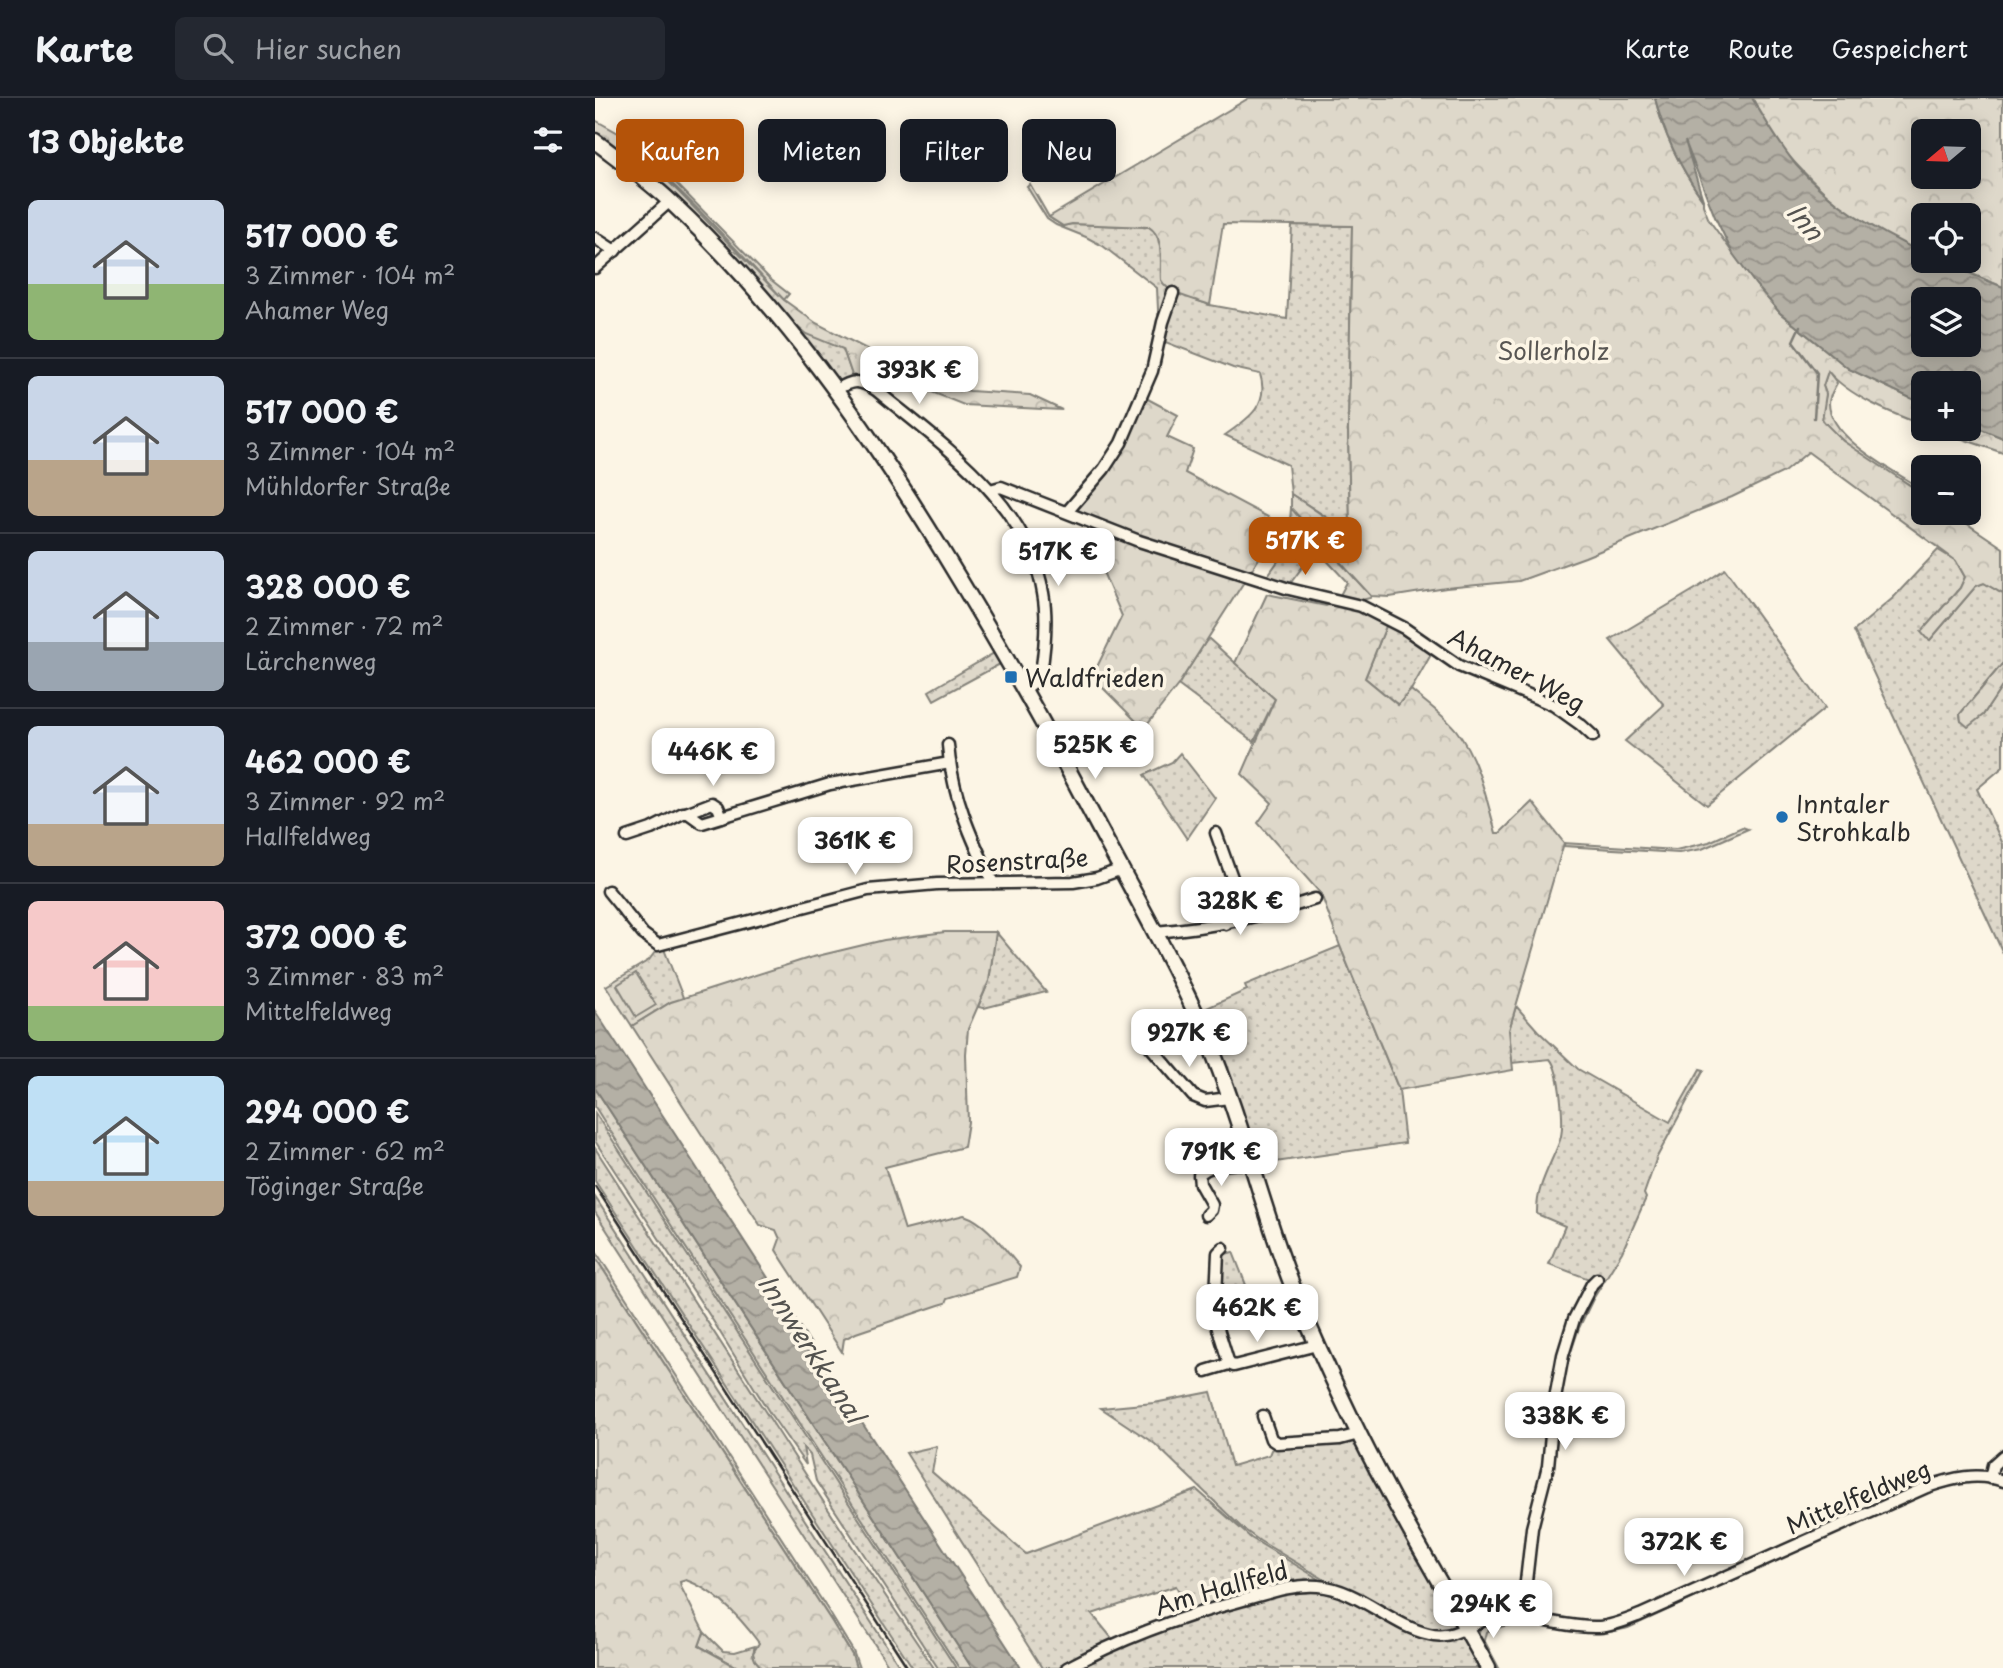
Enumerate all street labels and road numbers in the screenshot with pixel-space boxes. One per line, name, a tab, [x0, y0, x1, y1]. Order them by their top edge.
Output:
street label: Ahamer Weg	[1442, 618, 1592, 720]
street label: Rosenstraße	[945, 838, 1089, 882]
street label: Mittelfeldweg	[1780, 1449, 1936, 1543]
street label: Am Hallfeld	[1150, 1551, 1292, 1623]

